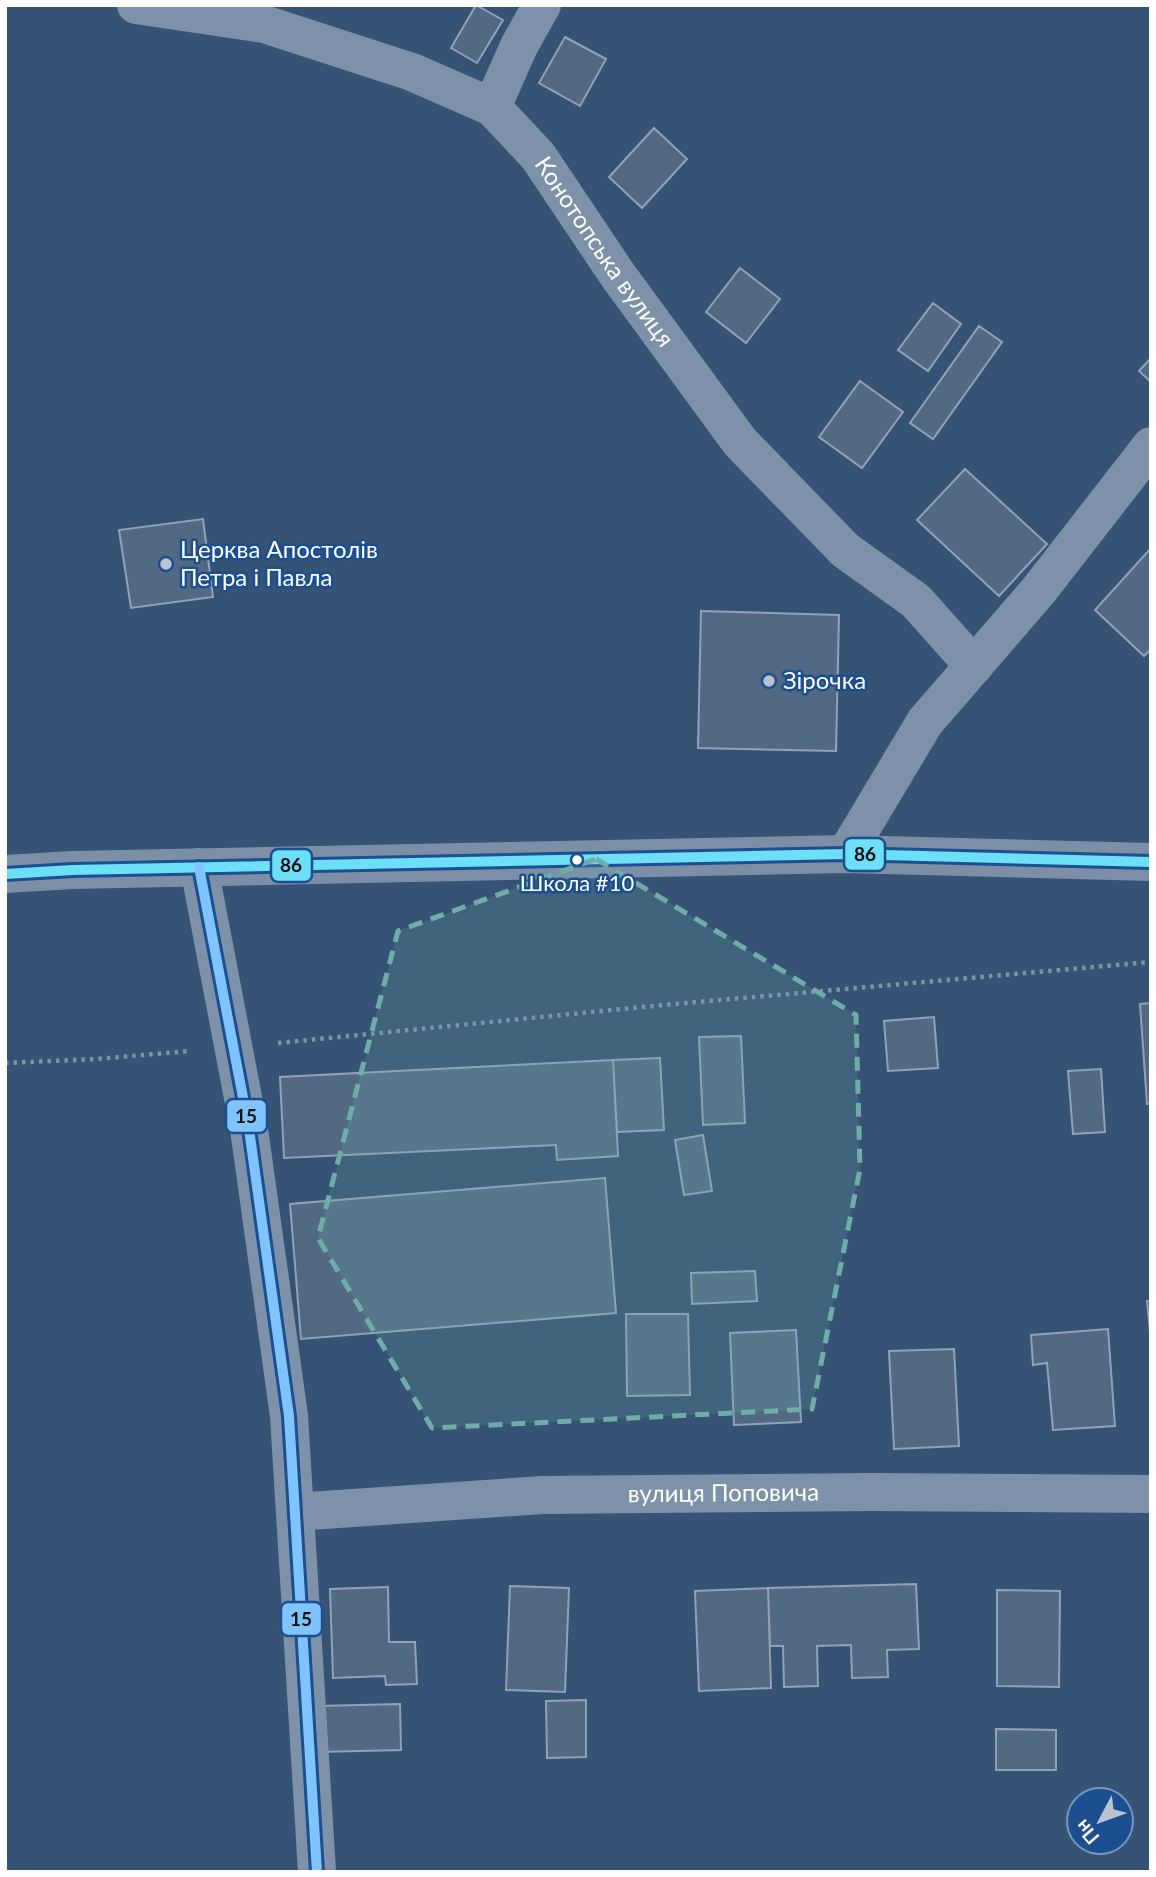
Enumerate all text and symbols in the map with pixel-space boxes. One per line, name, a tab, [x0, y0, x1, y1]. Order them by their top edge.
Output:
street label: Конотопська вулиця	[529, 151, 681, 352]
place label: Церква Апостолів Петра і Павла	[180, 534, 378, 591]
marker: Церква Апостолів Петра і Павла	[158, 556, 174, 572]
place label: Зірочка	[783, 665, 866, 694]
marker: Зірочка	[761, 673, 777, 689]
line badge: 86	[844, 838, 885, 871]
text: 86	[854, 842, 876, 865]
line badge: 86	[271, 849, 312, 882]
text: 86	[280, 853, 302, 876]
marker: Школа #10	[570, 853, 584, 867]
place label: Школа #10	[520, 869, 634, 896]
line badge: 15	[226, 1099, 267, 1133]
text: 15	[235, 1104, 257, 1127]
street label: вулиця Поповича	[628, 1476, 819, 1507]
line badge: 15	[281, 1602, 322, 1636]
text: 15	[290, 1607, 312, 1630]
north arrow	[1065, 1786, 1135, 1856]
text: Пн	[1070, 1816, 1104, 1849]

